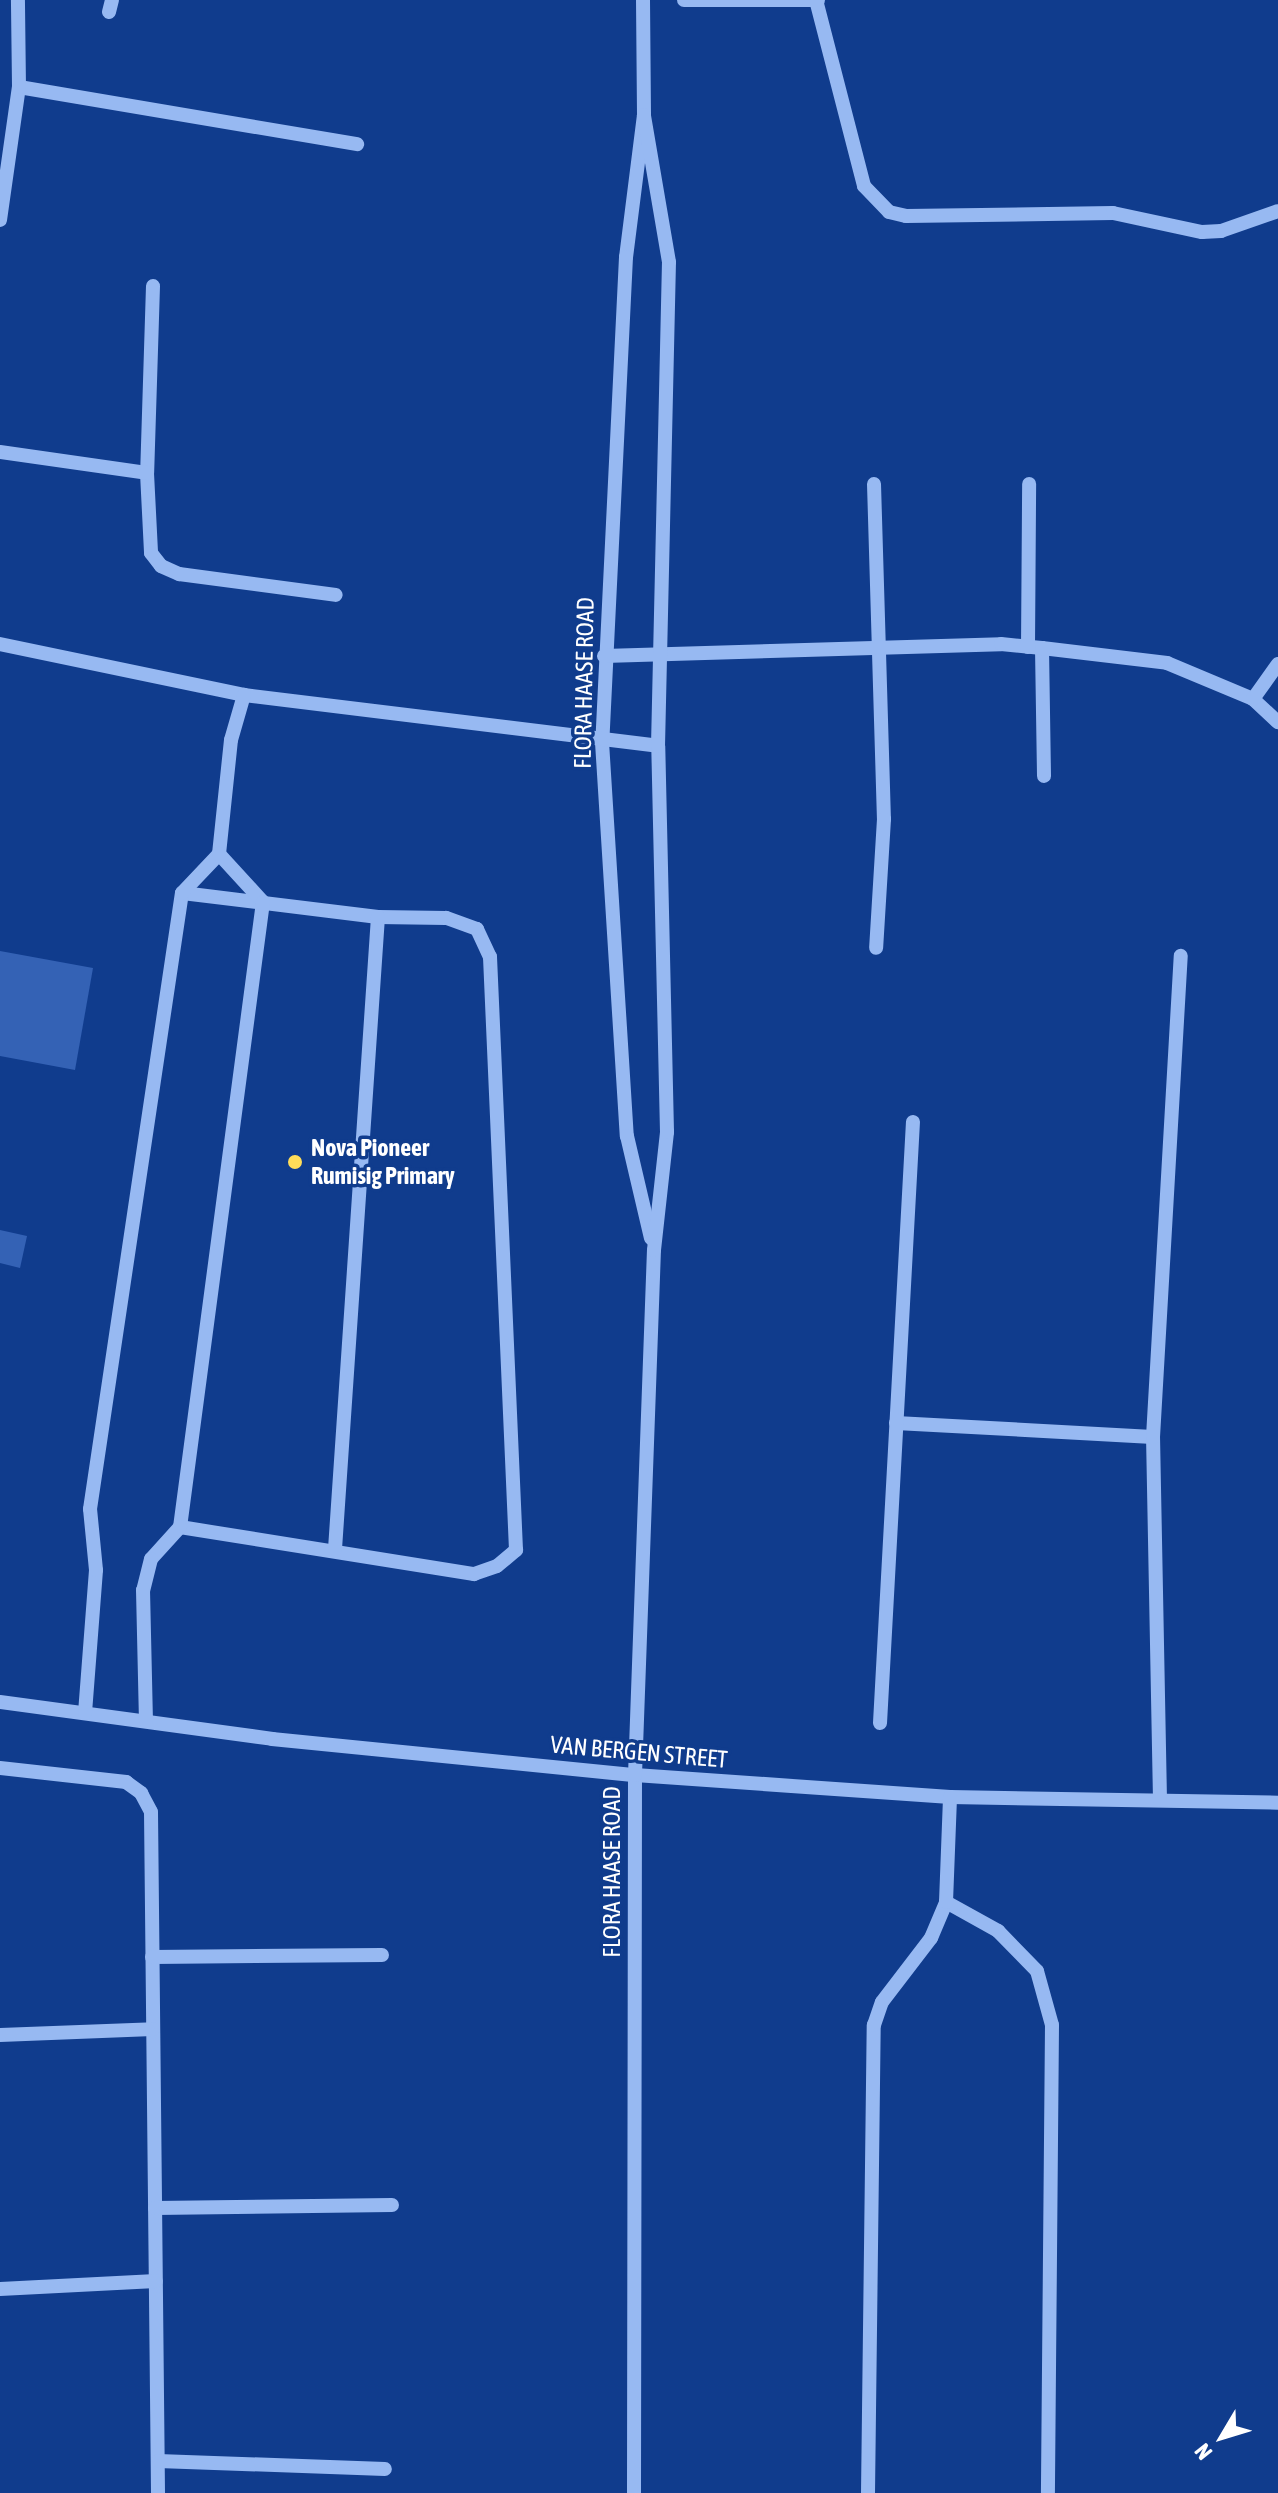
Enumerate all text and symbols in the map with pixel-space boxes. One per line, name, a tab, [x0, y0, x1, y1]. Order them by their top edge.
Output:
street label: FLORA HAASE ROAD	[568, 597, 600, 769]
place label: Nova Pioneer Rumisig Primary	[311, 1134, 455, 1190]
marker: Nova Pioneer Rumisig Primary	[286, 1153, 304, 1171]
street label: VAN BERGEN STREET	[549, 1730, 729, 1774]
street label: FLORA HAASE ROAD	[598, 1786, 626, 1958]
north arrow	[1182, 2397, 1262, 2477]
text: N	[1189, 2439, 1217, 2465]

